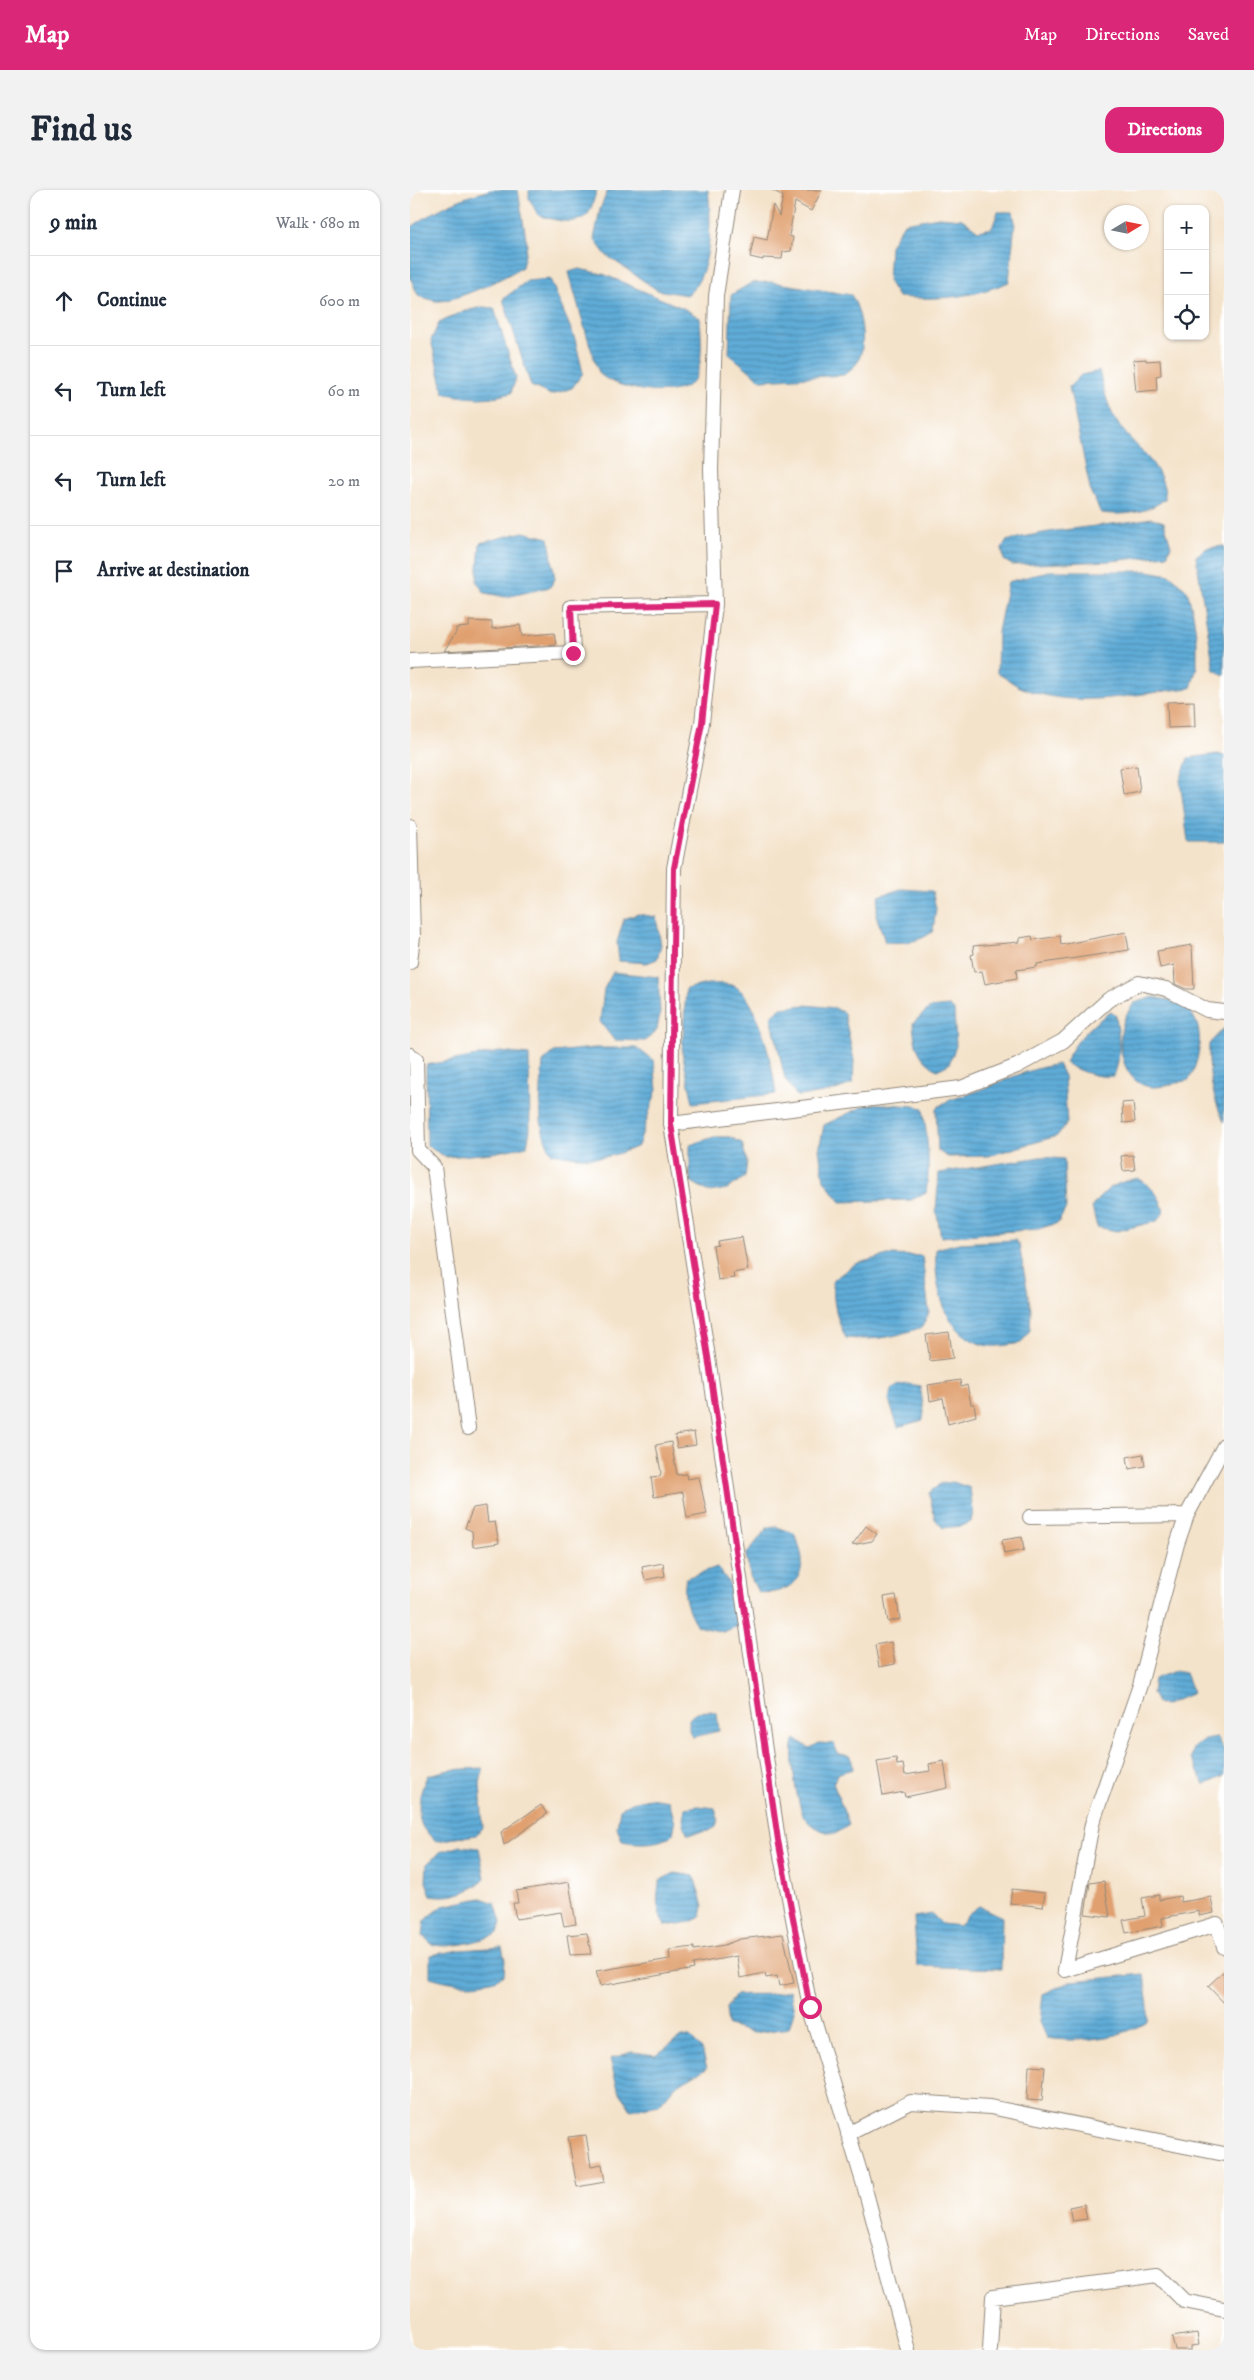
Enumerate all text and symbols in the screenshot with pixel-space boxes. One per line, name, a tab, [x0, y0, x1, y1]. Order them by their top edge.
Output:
text: Map	[25, 20, 69, 50]
text: Map	[1024, 24, 1057, 46]
text: Directions	[1085, 24, 1160, 46]
text: Saved	[1188, 24, 1229, 46]
button: Directions	[1105, 107, 1224, 153]
text: Find us	[30, 108, 132, 152]
north arrow	[1104, 205, 1149, 250]
map controls	[1164, 205, 1209, 340]
button: +	[1164, 205, 1209, 250]
text: 9 min	[50, 210, 97, 236]
text: Walk · 680 m	[276, 213, 360, 233]
button: −	[1164, 250, 1209, 295]
icon: ahead	[50, 287, 78, 315]
text: Continue	[97, 289, 167, 312]
text: 600 m	[319, 291, 360, 311]
button: locate	[1164, 295, 1209, 340]
icon: left	[50, 377, 78, 405]
text: Turn left	[97, 379, 166, 402]
text: 60 m	[328, 381, 360, 401]
icon: left	[50, 467, 78, 495]
text: Turn left	[97, 469, 166, 492]
text: 20 m	[328, 471, 360, 491]
icon: arrive	[50, 557, 78, 585]
text: Arrive at destination	[97, 559, 249, 582]
route end	[562, 642, 585, 665]
route start	[799, 1996, 822, 2019]

